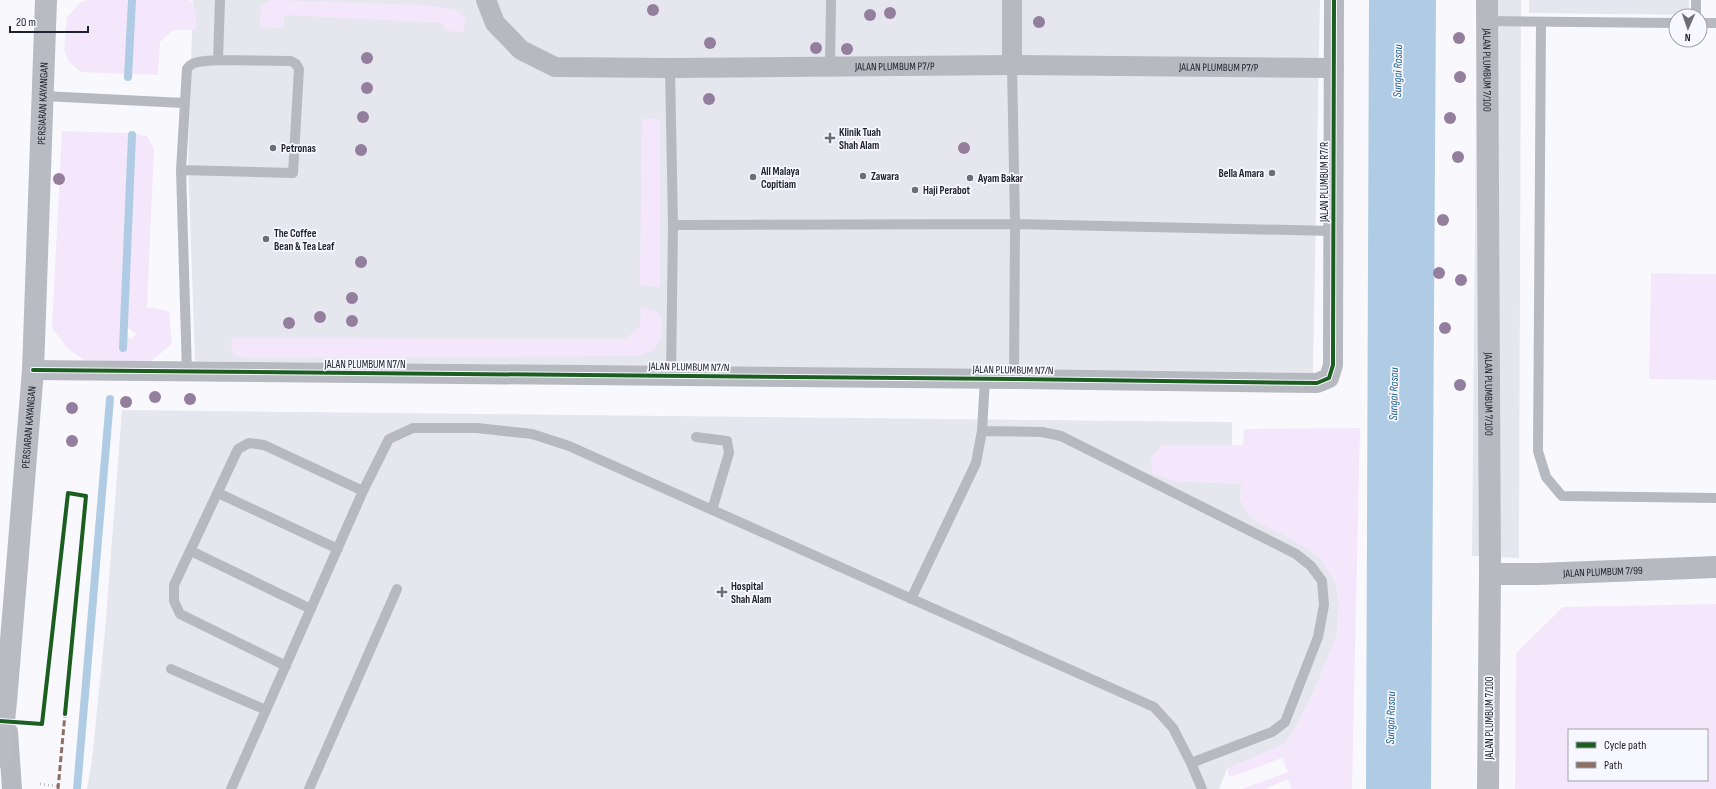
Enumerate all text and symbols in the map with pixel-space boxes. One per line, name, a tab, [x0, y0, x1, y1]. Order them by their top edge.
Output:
scale bar	[10, 8, 88, 34]
north arrow	[1668, 8, 1708, 48]
text: 20 m	[16, 15, 36, 30]
street label: JALAN PLUMBUM 7/100	[1481, 27, 1494, 112]
text: N	[1684, 31, 1691, 44]
water label: Sungai Rasau	[1390, 44, 1406, 98]
street label: JALAN PLUMBUM P7/P	[854, 59, 935, 73]
street label: JALAN PLUMBUM P7/P	[1178, 60, 1259, 74]
street label: PERSIARAN KAYANGAN	[34, 62, 50, 145]
place label: Klinik Tuah Shah Alam	[839, 126, 881, 152]
marker: Klinik Tuah Shah Alam	[824, 132, 836, 144]
place label: Petronas	[281, 142, 316, 155]
street label: JALAN PLUMBUM R7/R	[1318, 142, 1331, 223]
marker: Petronas	[268, 143, 278, 153]
place label: All Malaya Copitiam	[760, 165, 800, 191]
place label: Bella Amara	[1218, 167, 1265, 180]
marker: Bella Amara	[1267, 168, 1277, 178]
place label: Zawara	[871, 170, 899, 183]
marker: Zawara	[858, 171, 868, 181]
marker: All Malaya Copitiam	[748, 172, 758, 182]
place label: Ayam Bakar	[977, 172, 1024, 185]
marker: Ayam Bakar	[965, 173, 975, 183]
place label: Haji Perabot	[923, 184, 971, 197]
marker: Haji Perabot	[910, 185, 920, 195]
place label: The Coffee Bean & Tea Leaf	[274, 227, 335, 253]
marker: The Coffee Bean & Tea Leaf	[261, 234, 271, 244]
street label: JALAN PLUMBUM 7/100	[1482, 351, 1496, 436]
street label: JALAN PLUMBUM N7/N	[323, 358, 406, 371]
street label: JALAN PLUMBUM N7/N	[647, 360, 730, 374]
street label: JALAN PLUMBUM N7/N	[971, 363, 1054, 377]
water label: Sungai Rasau	[1386, 367, 1402, 421]
street label: PERSIARAN KAYANGAN	[19, 386, 38, 469]
street label: JALAN PLUMBUM 7/99	[1562, 563, 1643, 580]
place label: Hospital Shah Alam	[731, 580, 771, 606]
marker: Hospital Shah Alam	[716, 586, 728, 598]
street label: JALAN PLUMBUM 7/100	[1483, 676, 1496, 761]
water label: Sungai Rasau	[1383, 691, 1399, 745]
legend	[1568, 729, 1708, 781]
text: Cycle path	[1604, 738, 1646, 753]
text: Path	[1604, 758, 1622, 773]

